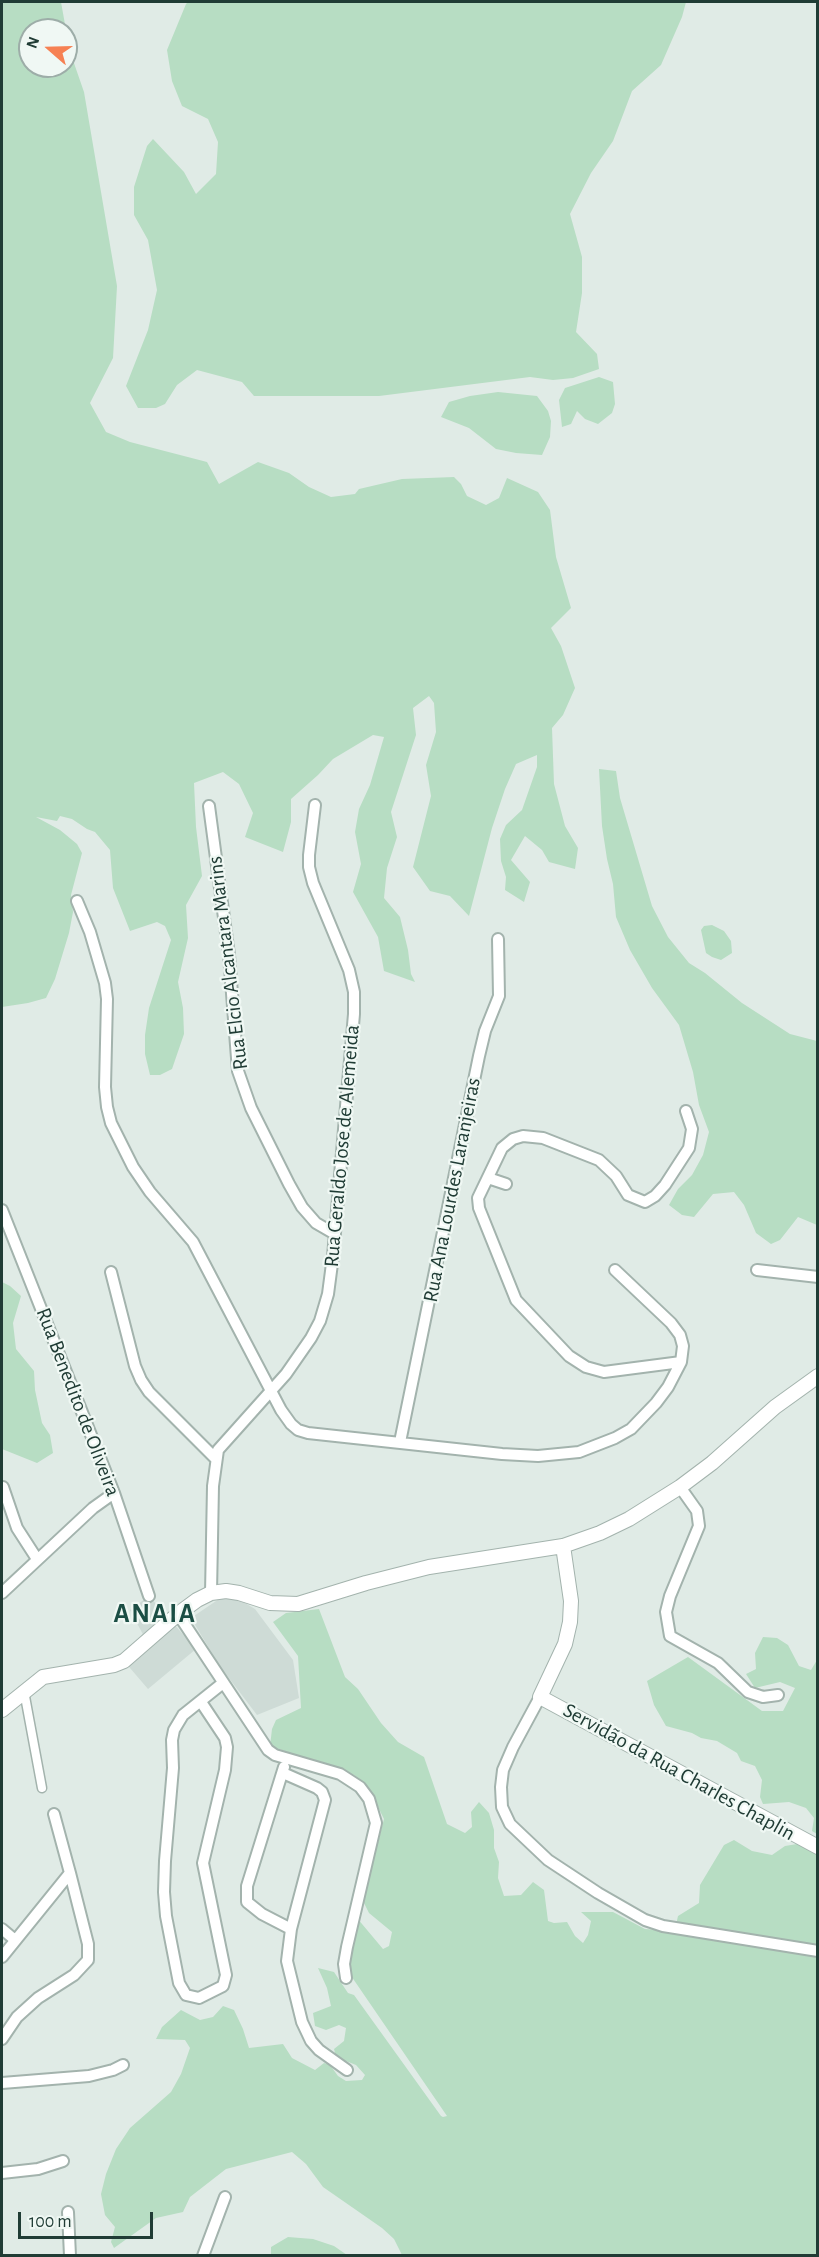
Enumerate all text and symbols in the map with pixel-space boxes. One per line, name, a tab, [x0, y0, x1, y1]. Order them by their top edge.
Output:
north arrow	[18, 18, 78, 78]
text: N	[24, 35, 42, 50]
street label: Rua Elcio Alcantara Marins	[202, 855, 254, 1071]
street label: Rua Geraldo Jose de Alemeida	[319, 1024, 365, 1268]
street label: Rua Ana Lourdes Laranjeiras	[418, 1076, 486, 1304]
street label: Rua Benedito de Oliveira	[30, 1304, 126, 1500]
district label: ANAIA	[114, 1598, 196, 1630]
street label: Servidão da Rua Charles Chaplin	[559, 1698, 799, 1846]
scale bar	[21, 2200, 156, 2238]
text: 100 m	[29, 2213, 72, 2231]

